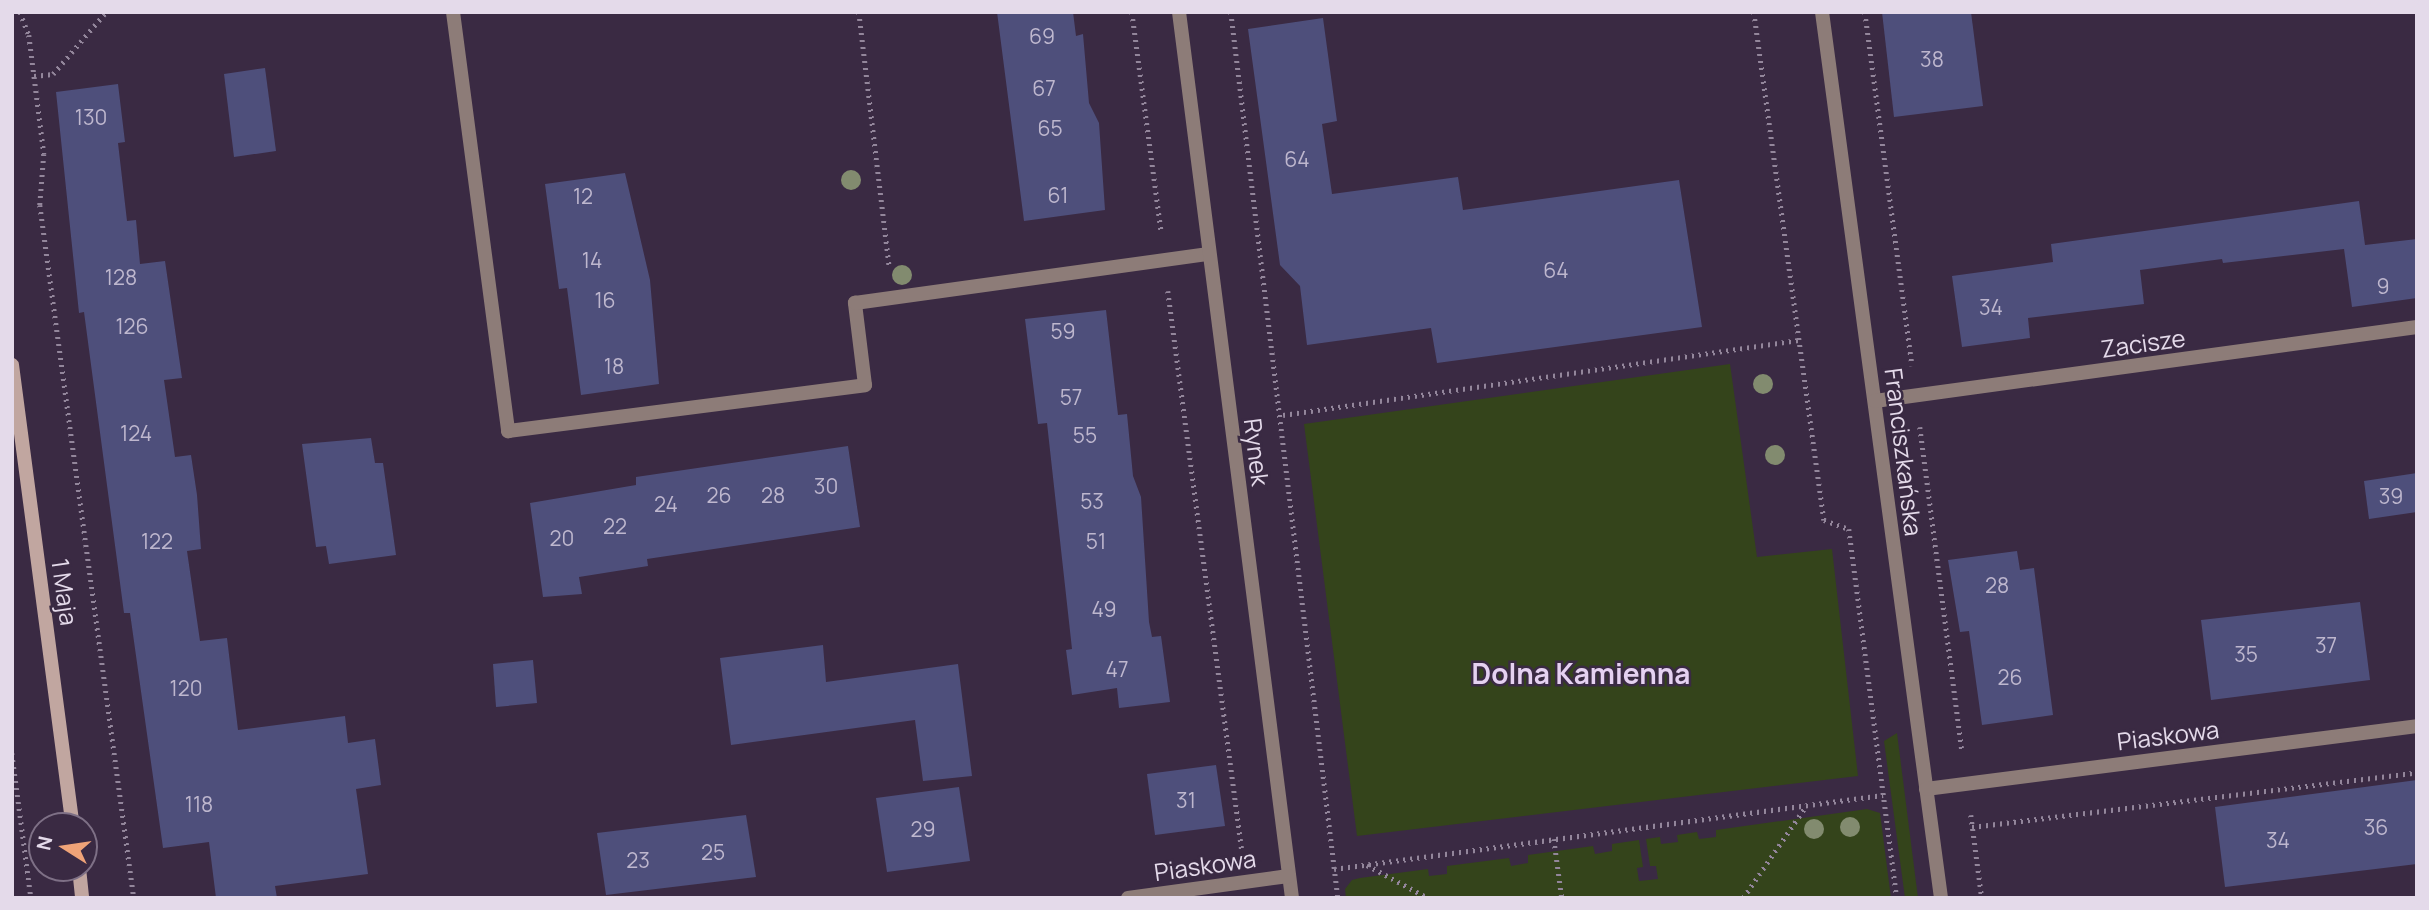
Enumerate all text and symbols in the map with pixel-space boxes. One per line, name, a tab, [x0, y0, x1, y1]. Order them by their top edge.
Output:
house number: 69	[1029, 23, 1055, 49]
house number: 38	[1920, 46, 1944, 72]
house number: 67	[1032, 75, 1056, 101]
house number: 130	[75, 104, 107, 130]
house number: 65	[1037, 115, 1063, 141]
house number: 64	[1284, 146, 1310, 172]
house number: 61	[1048, 182, 1068, 208]
house number: 12	[573, 183, 593, 209]
house number: 14	[582, 247, 602, 273]
house number: 64	[1543, 257, 1569, 283]
house number: 128	[105, 264, 137, 290]
house number: 9	[2376, 273, 2390, 299]
house number: 16	[594, 287, 616, 313]
house number: 34	[1979, 294, 2003, 320]
house number: 126	[115, 313, 149, 339]
house number: 59	[1050, 318, 1076, 344]
street label: Zacisze	[2099, 323, 2187, 363]
house number: 18	[604, 353, 624, 379]
street label: Franciszkańska	[1879, 366, 1929, 538]
house number: 57	[1060, 384, 1082, 410]
street label: Rynek	[1239, 417, 1275, 487]
house number: 124	[120, 420, 152, 446]
house number: 55	[1073, 422, 1097, 448]
house number: 30	[814, 473, 838, 499]
house number: 26	[706, 482, 732, 508]
house number: 28	[761, 482, 785, 508]
house number: 39	[2379, 483, 2403, 509]
house number: 53	[1080, 488, 1104, 514]
house number: 24	[654, 491, 678, 517]
house number: 22	[603, 513, 627, 539]
house number: 20	[550, 525, 574, 551]
house number: 122	[141, 528, 173, 554]
house number: 51	[1086, 528, 1106, 554]
street label: 1 Maja	[46, 557, 84, 627]
house number: 28	[1985, 572, 2009, 598]
house number: 49	[1091, 596, 1117, 622]
house number: 37	[2315, 632, 2337, 658]
house number: 35	[2234, 641, 2258, 667]
house number: 47	[1106, 656, 1128, 682]
district label: Dolna Kamienna	[1472, 656, 1690, 690]
house number: 26	[1997, 664, 2023, 690]
house number: 120	[170, 675, 202, 701]
street label: Piaskowa	[2115, 714, 2221, 756]
house number: 31	[1176, 787, 1196, 813]
house number: 118	[185, 791, 213, 817]
north arrow	[28, 812, 98, 882]
house number: 36	[2364, 814, 2388, 840]
house number: 29	[910, 816, 936, 842]
house number: 34	[2266, 827, 2290, 853]
text: N	[30, 834, 59, 852]
house number: 25	[701, 839, 725, 865]
street label: Piaskowa	[1152, 844, 1258, 886]
house number: 23	[626, 847, 650, 873]

